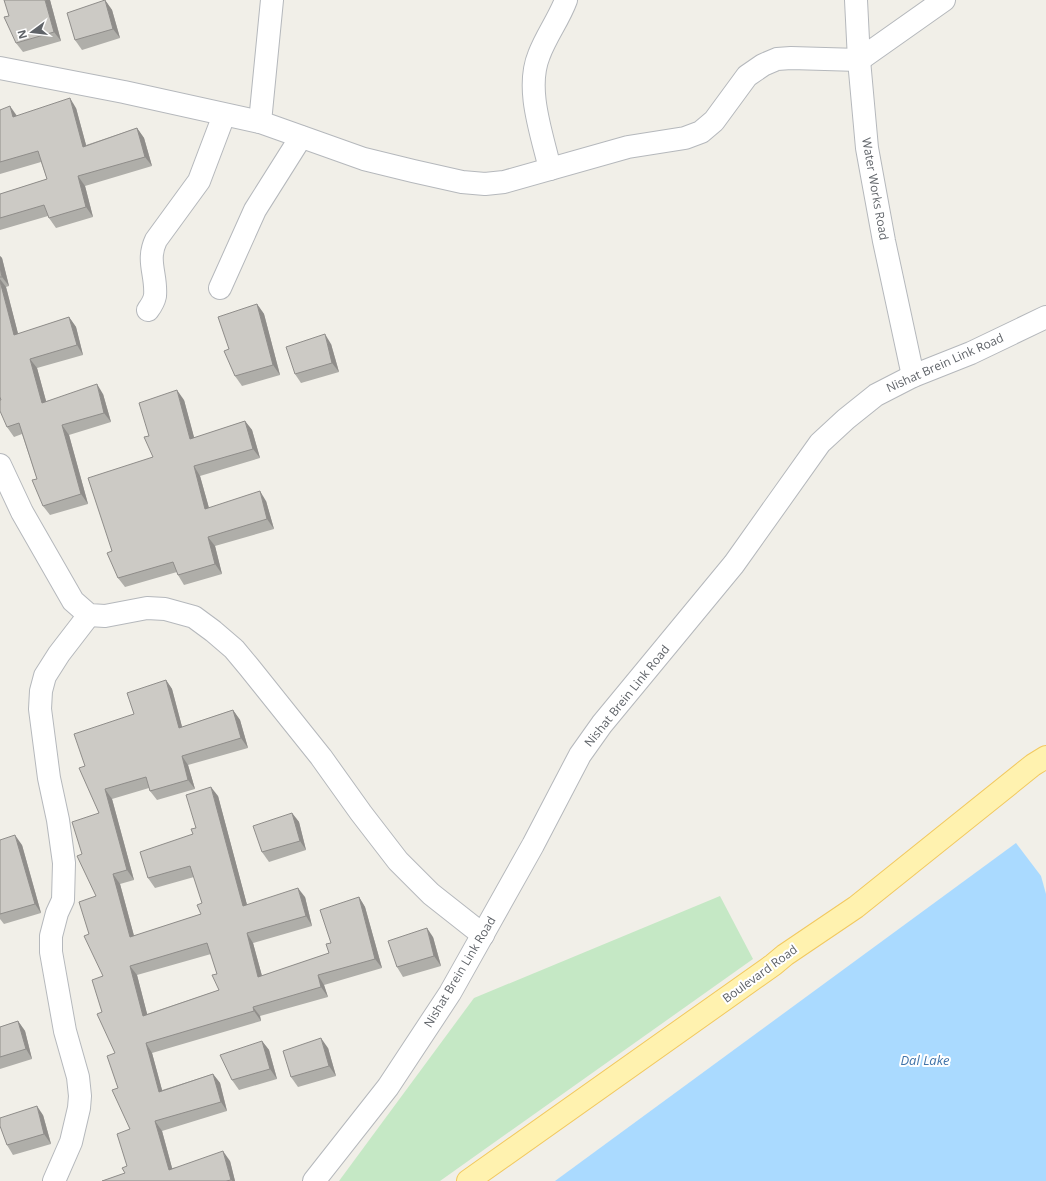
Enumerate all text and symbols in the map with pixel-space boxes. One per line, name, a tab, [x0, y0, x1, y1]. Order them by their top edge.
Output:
north arrow	[12, 12, 52, 52]
text: N	[13, 28, 30, 41]
street label: Water Works Road	[858, 136, 893, 241]
street label: Nishat Brein Link Road	[883, 329, 1006, 396]
street label: Nishat Brein Link Road	[580, 641, 673, 750]
street label: Nishat Brein Link Road	[420, 913, 500, 1030]
street label: Boulevard Road	[719, 941, 801, 1007]
water label: Dal Lake	[900, 1051, 950, 1069]

